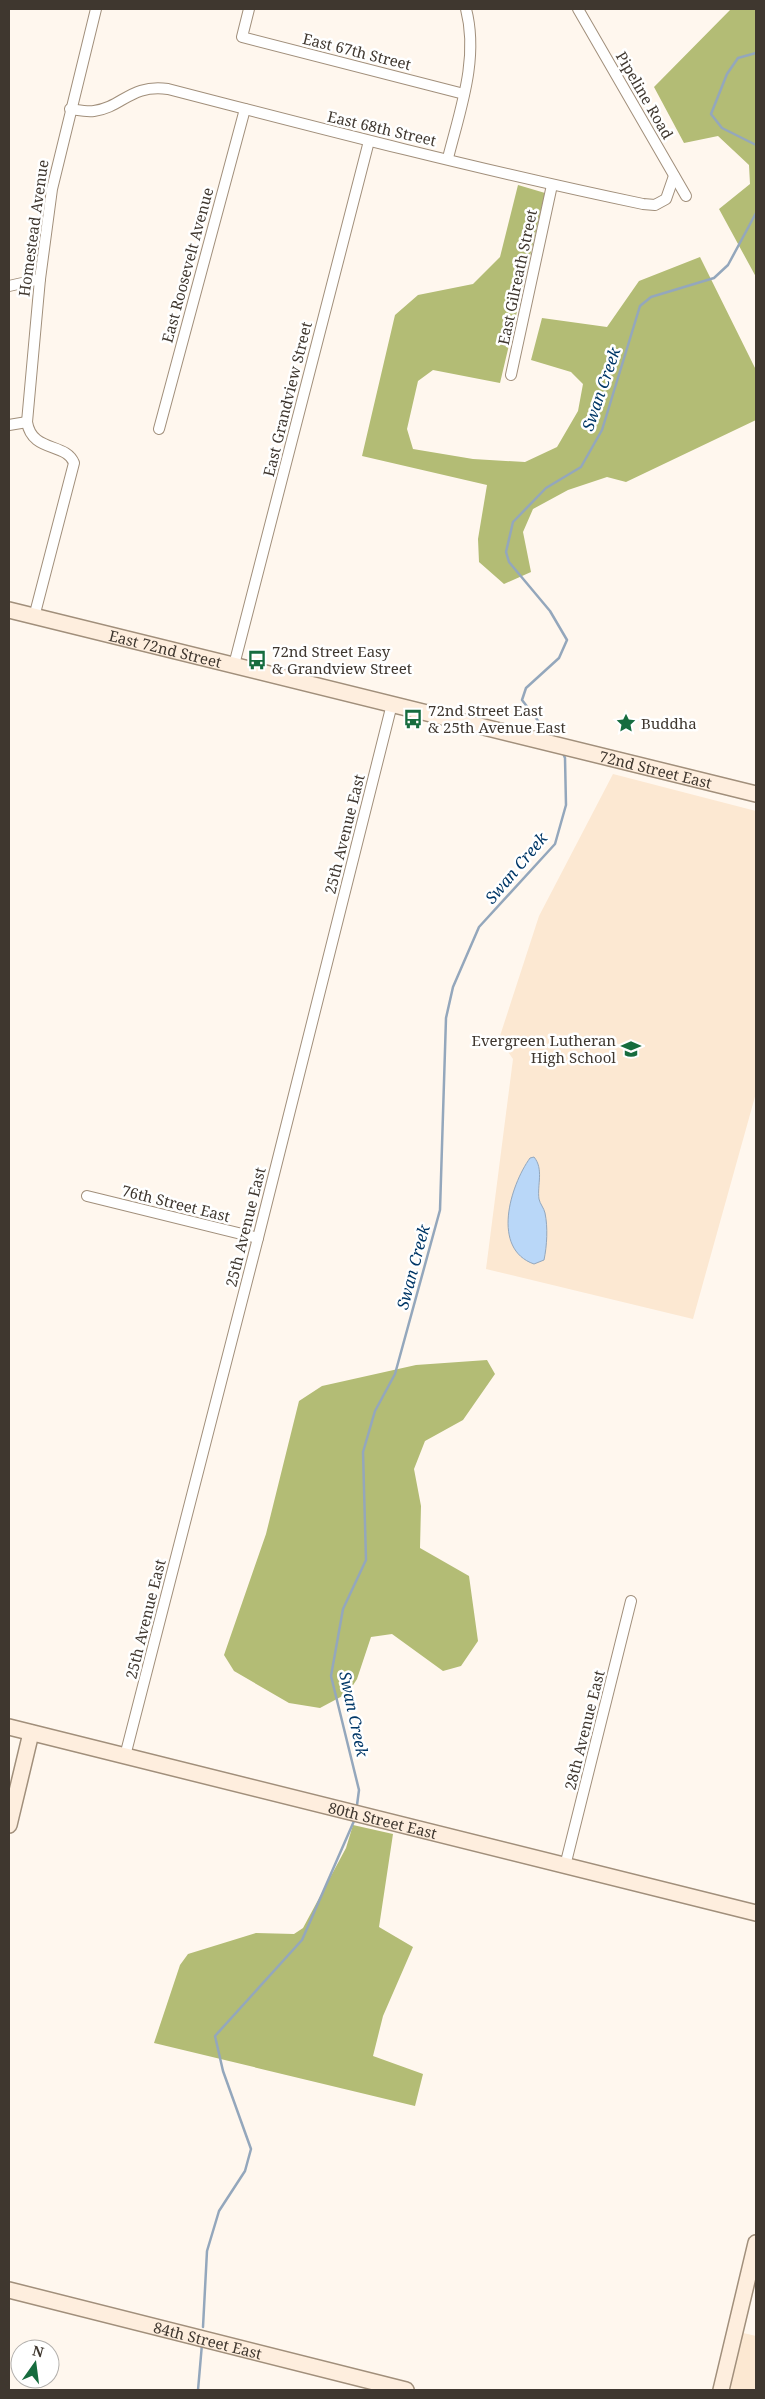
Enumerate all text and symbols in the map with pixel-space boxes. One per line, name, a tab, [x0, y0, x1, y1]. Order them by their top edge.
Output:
street label: East 67th Street	[301, 28, 413, 74]
street label: Pipeline Road	[612, 47, 678, 143]
street label: East 68th Street	[326, 106, 438, 150]
street label: Homestead Avenue	[13, 158, 53, 298]
street label: East Roosevelt Avenue	[157, 185, 217, 345]
street label: East Gilreath Street	[493, 207, 541, 347]
street label: East Grandview Street	[258, 320, 316, 478]
water label: Swan Creek	[576, 344, 626, 434]
street label: East 72nd Street	[107, 625, 224, 672]
place label: 72nd Street Easy & Grandview Street	[272, 641, 412, 678]
bus stop icon: 72nd Street Easy & Grandview Street	[246, 649, 268, 671]
place label: 72nd Street East & 25th Avenue East	[428, 700, 566, 737]
bus stop icon: 72nd Street East & 25th Avenue East	[402, 708, 424, 730]
place icon: Buddha	[615, 712, 637, 734]
place label: Buddha	[641, 713, 697, 733]
street label: 72nd Street East	[597, 746, 714, 793]
street label: 25th Avenue East	[319, 772, 369, 896]
water label: Swan Creek	[480, 827, 553, 908]
place label: Evergreen Lutheran High School	[472, 1030, 616, 1067]
school or university icon: Evergreen Lutheran High School	[620, 1038, 642, 1060]
street label: 25th Avenue East	[220, 1165, 270, 1289]
street label: 76th Street East	[120, 1180, 232, 1226]
water label: Swan Creek	[391, 1221, 435, 1312]
street label: 25th Avenue East	[120, 1557, 170, 1681]
street label: 28th Avenue East	[559, 1668, 609, 1792]
water label: Swan Creek	[334, 1669, 374, 1760]
street label: 80th Street East	[326, 1797, 439, 1843]
street label: 84th Street East	[151, 2317, 264, 2363]
north arrow	[10, 2339, 60, 2389]
text: N	[31, 2340, 46, 2361]

